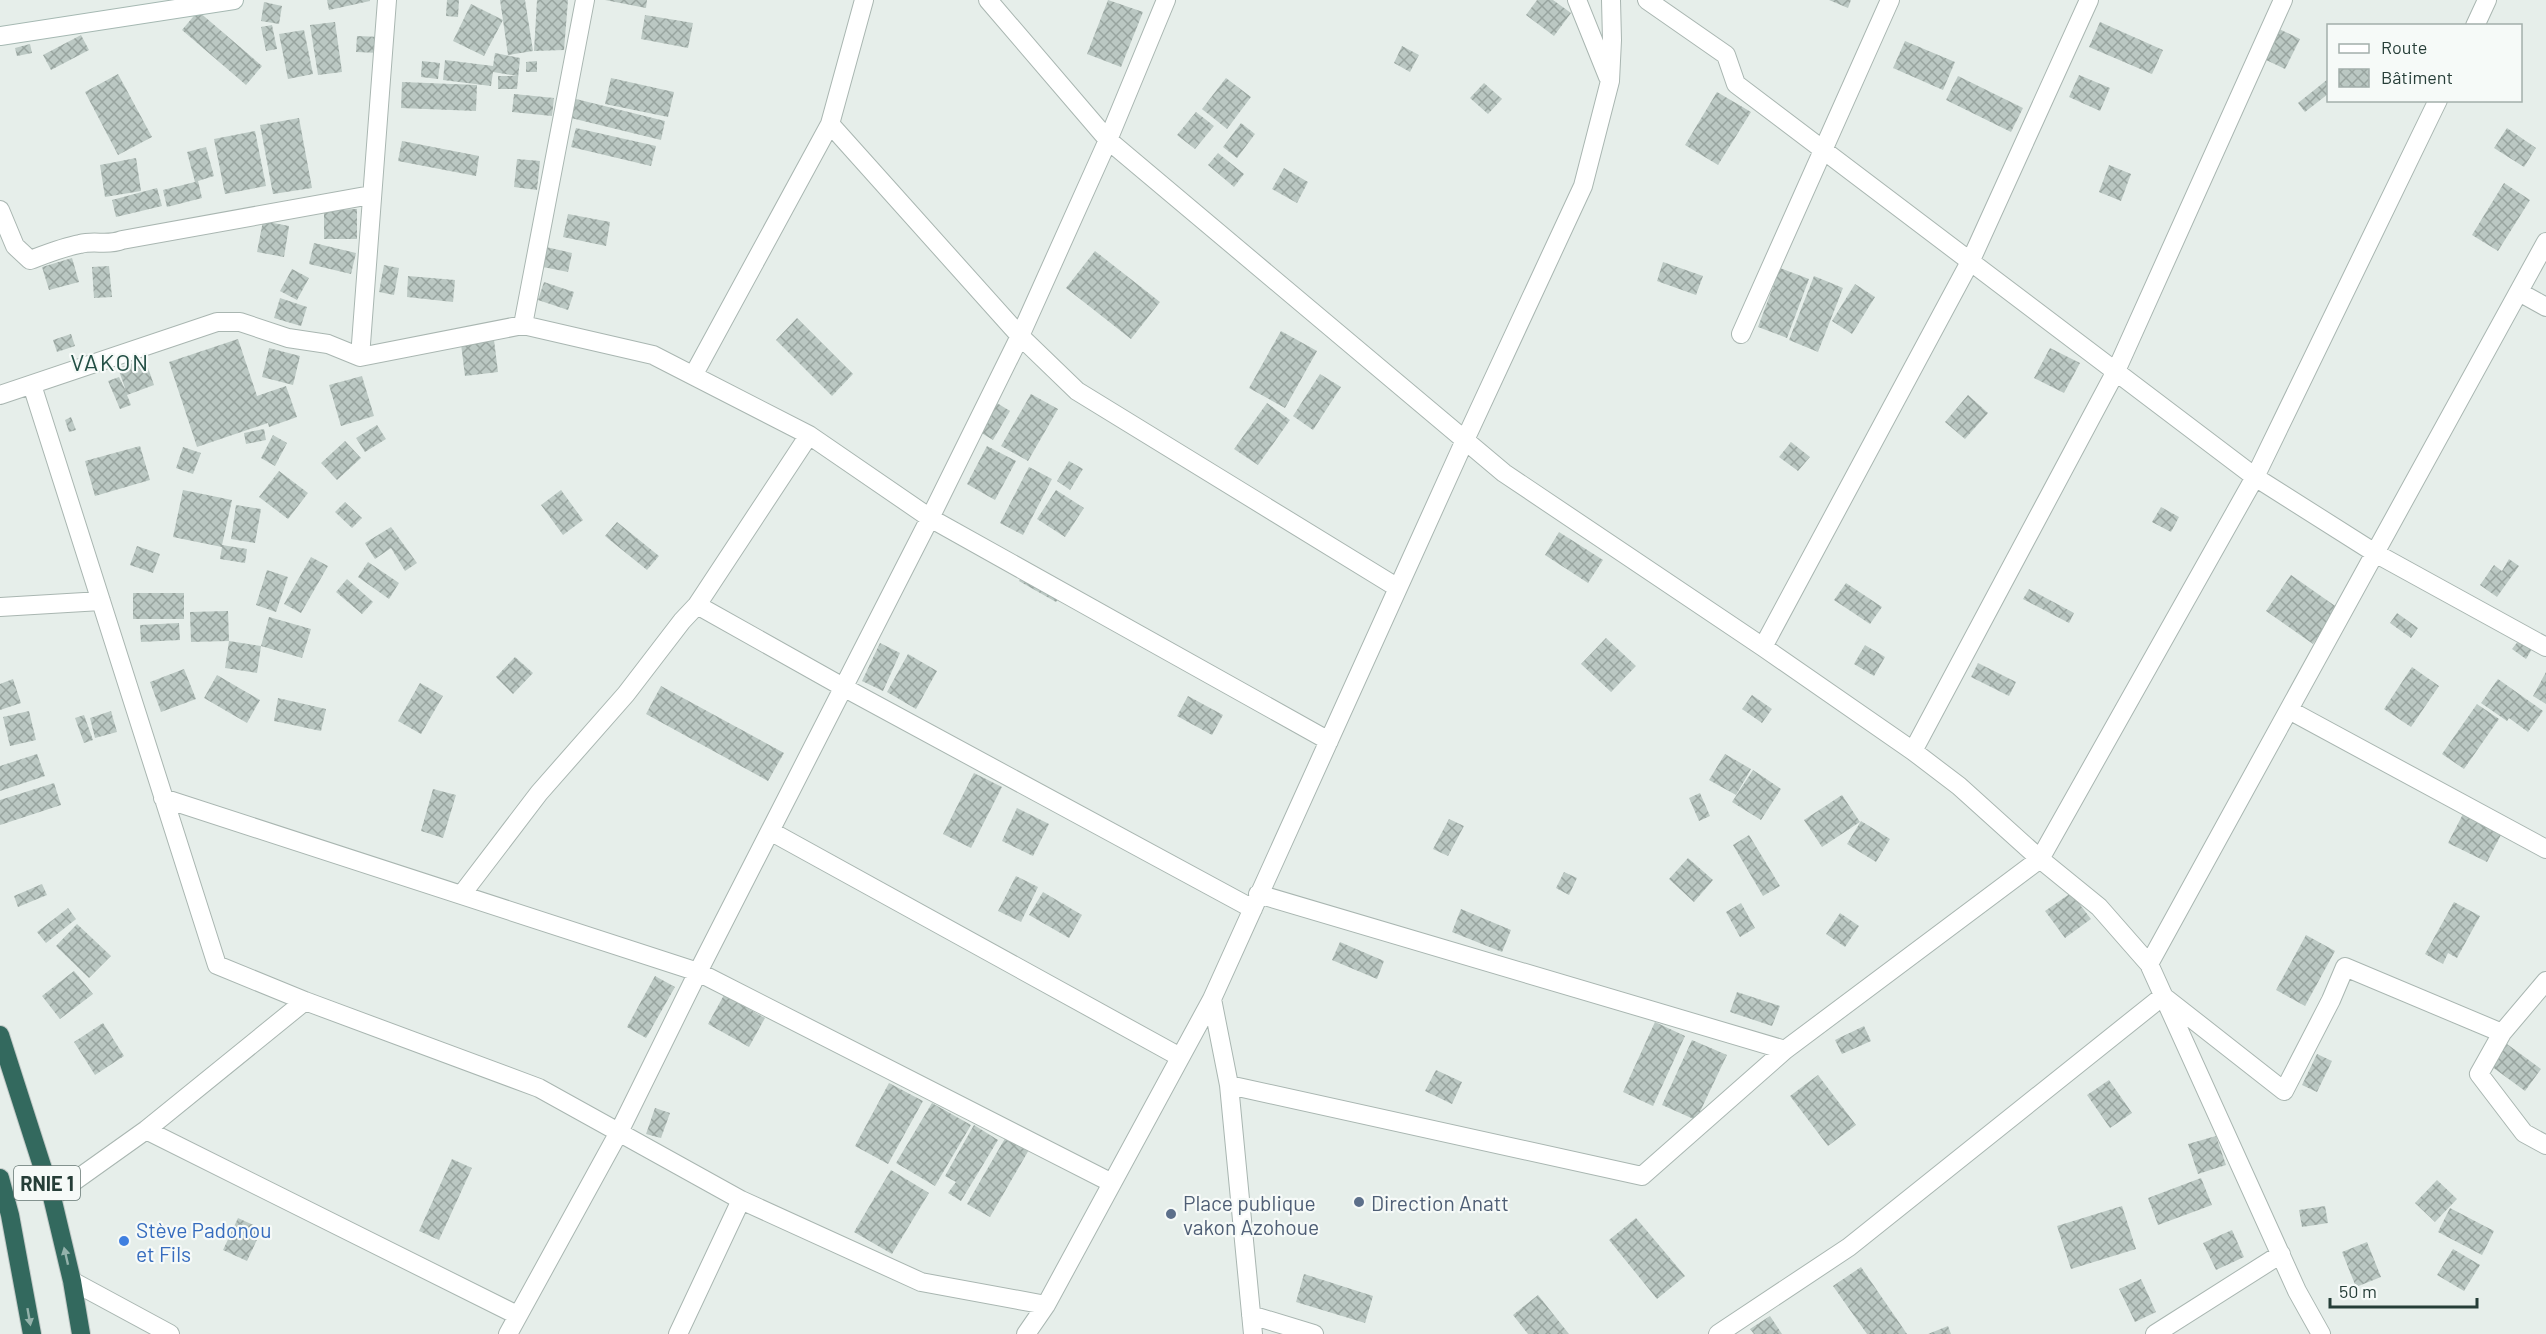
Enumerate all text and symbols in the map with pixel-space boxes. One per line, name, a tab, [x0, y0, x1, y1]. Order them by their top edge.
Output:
legend	[2327, 24, 2522, 102]
text: Route	[2381, 36, 2427, 58]
text: Bâtiment	[2381, 66, 2453, 88]
district label: VAKON	[70, 347, 150, 376]
road number: RNIE 1	[14, 1166, 80, 1200]
place label: Place publique vakon Azohoue	[1183, 1190, 1319, 1239]
place label: Direction Anatt	[1371, 1190, 1509, 1215]
marker: Direction Anatt	[1352, 1195, 1366, 1209]
marker: Place publique vakon Azohoue	[1164, 1207, 1178, 1221]
place label: Stève Padonou et Fils	[136, 1217, 271, 1266]
marker: Stève Padonou et Fils	[117, 1234, 131, 1248]
one-way arrow	[61, 1247, 71, 1265]
scale bar	[2330, 1271, 2477, 1309]
text: 50 m	[2339, 1280, 2377, 1302]
one-way arrow	[25, 1308, 34, 1327]

